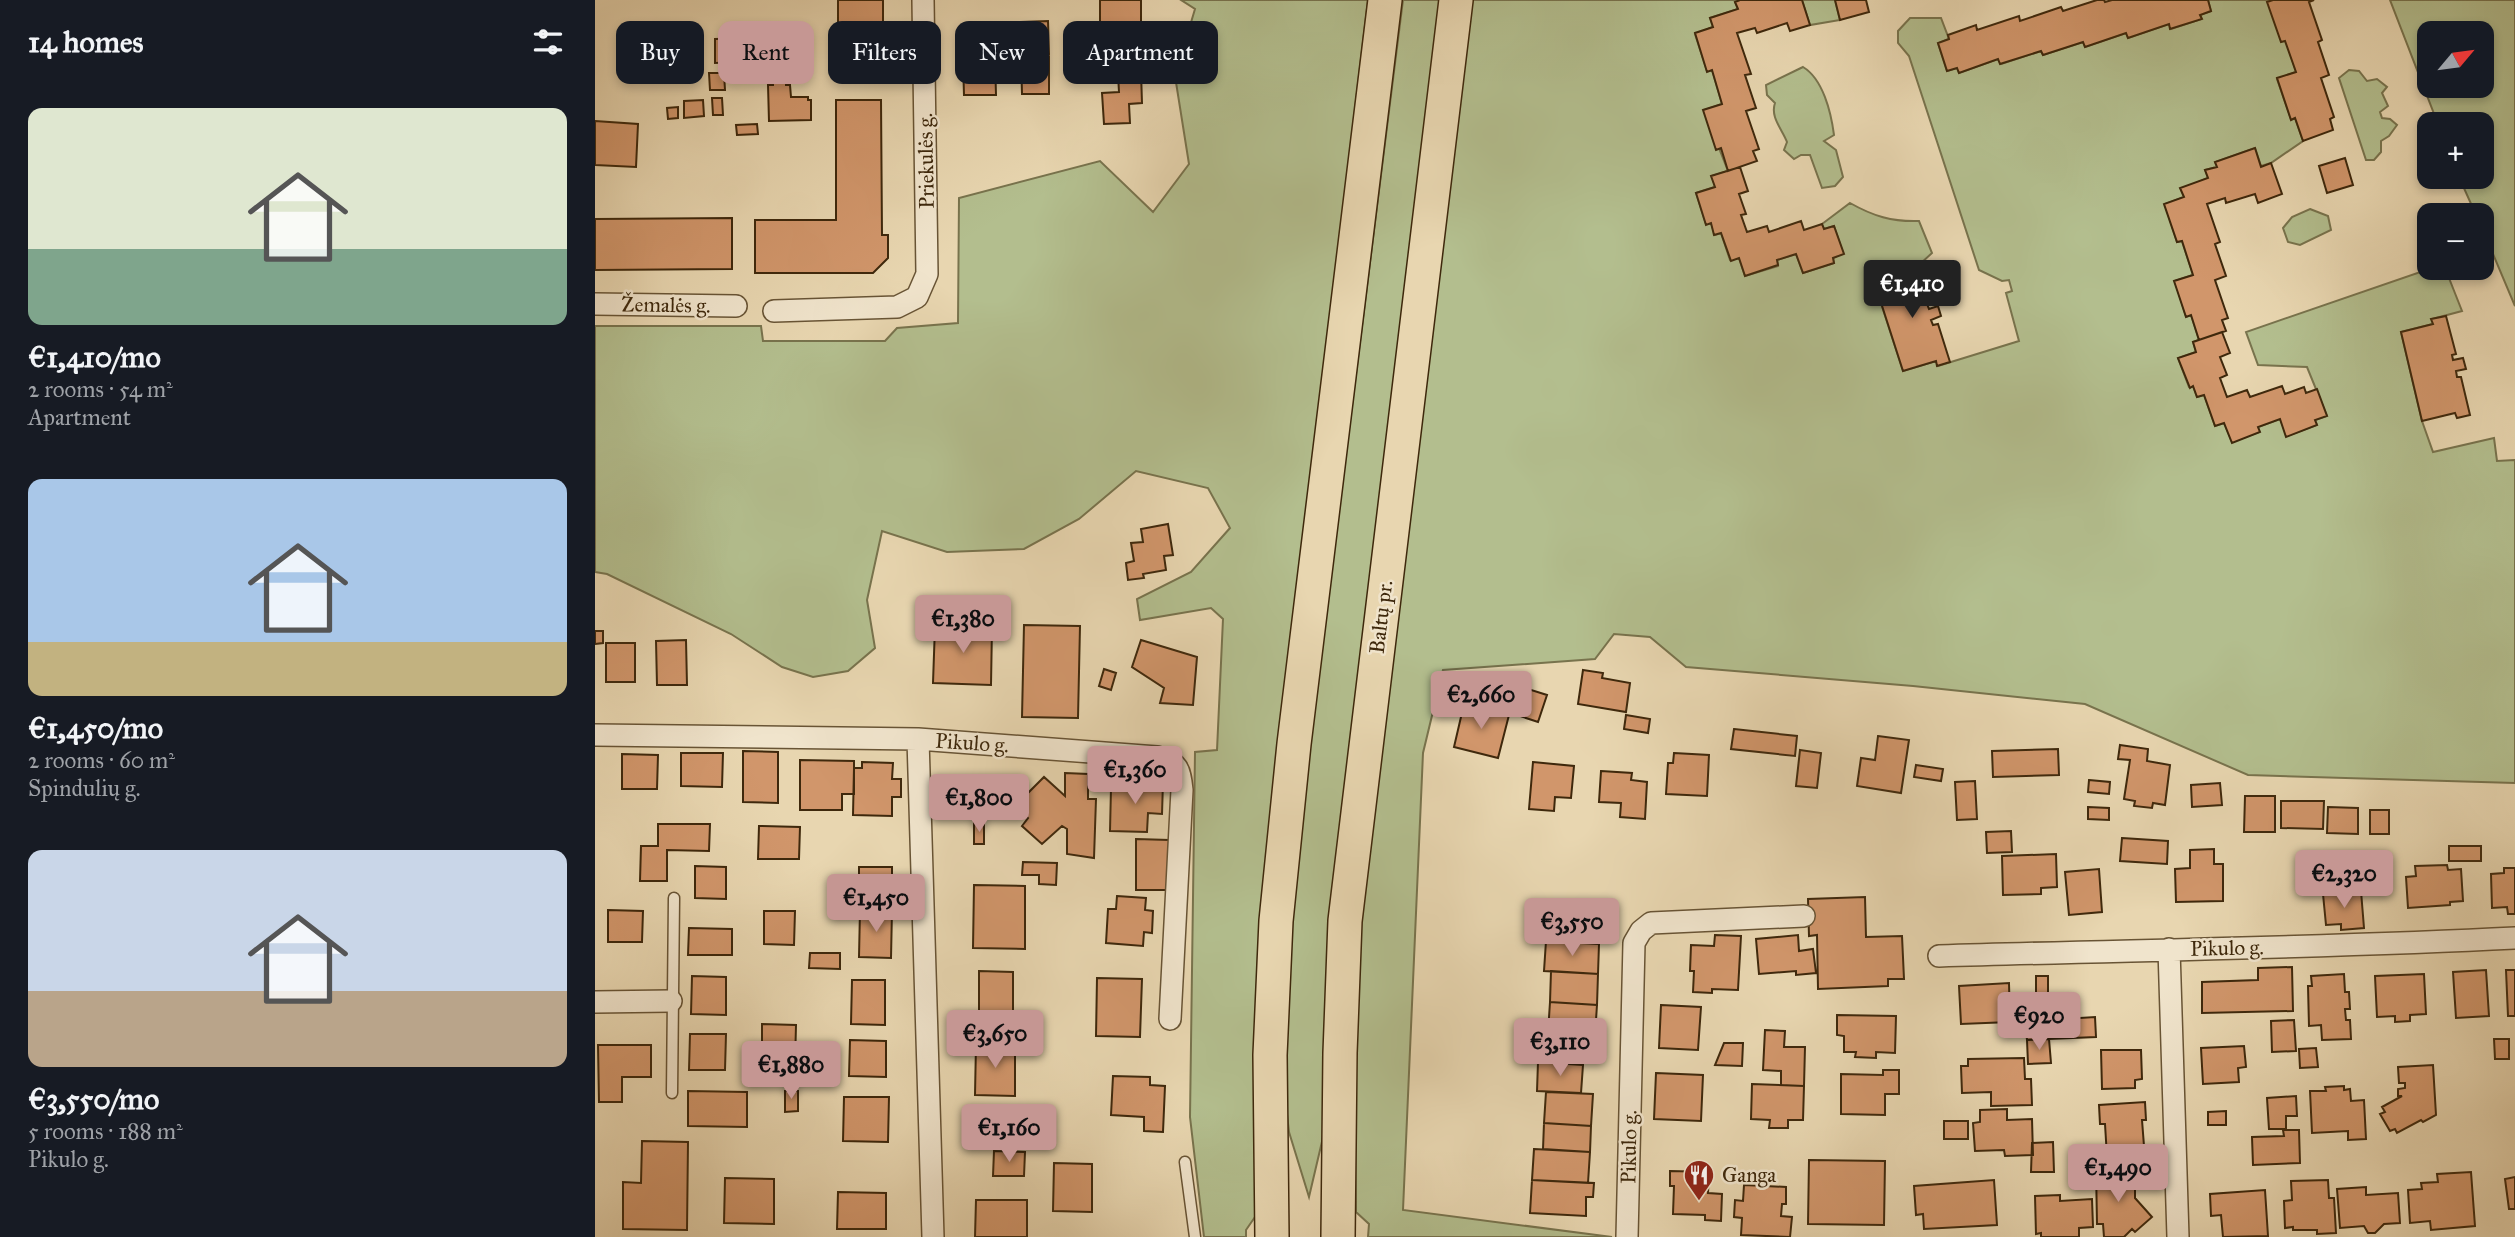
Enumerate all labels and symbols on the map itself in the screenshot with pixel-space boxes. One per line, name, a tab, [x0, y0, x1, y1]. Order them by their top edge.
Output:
north arrow	[2417, 21, 2494, 98]
street label: Priekulės g.	[912, 113, 940, 209]
pin: €1,410	[1855, 260, 1969, 320]
street label: Žemalės g.	[621, 290, 711, 319]
street label: Baltų pr.	[1364, 579, 1398, 655]
pin: €1,380	[906, 596, 1020, 655]
pin: €2,660	[1424, 672, 1538, 731]
street label: Pikulo g.	[934, 727, 1010, 759]
pin: €1,360	[1078, 746, 1192, 806]
pin: €1,800	[922, 774, 1036, 834]
pin: €2,320	[2287, 850, 2401, 910]
pin: €1,450	[819, 874, 933, 934]
pin: €3,550	[1515, 898, 1629, 958]
street label: Pikulo g.	[2190, 934, 2264, 962]
pin: €920	[1998, 992, 2080, 1052]
pin: €3,650	[938, 1010, 1052, 1070]
pin: €3,110	[1503, 1018, 1617, 1078]
pin: €1,880	[734, 1042, 848, 1101]
pin: €1,160	[952, 1104, 1066, 1164]
street label: Pikulo g.	[1615, 1110, 1643, 1184]
pin: €1,490	[2061, 1144, 2175, 1204]
restaurant icon: Ganga	[1682, 1158, 1716, 1202]
place label: Ganga	[1722, 1162, 1776, 1188]

